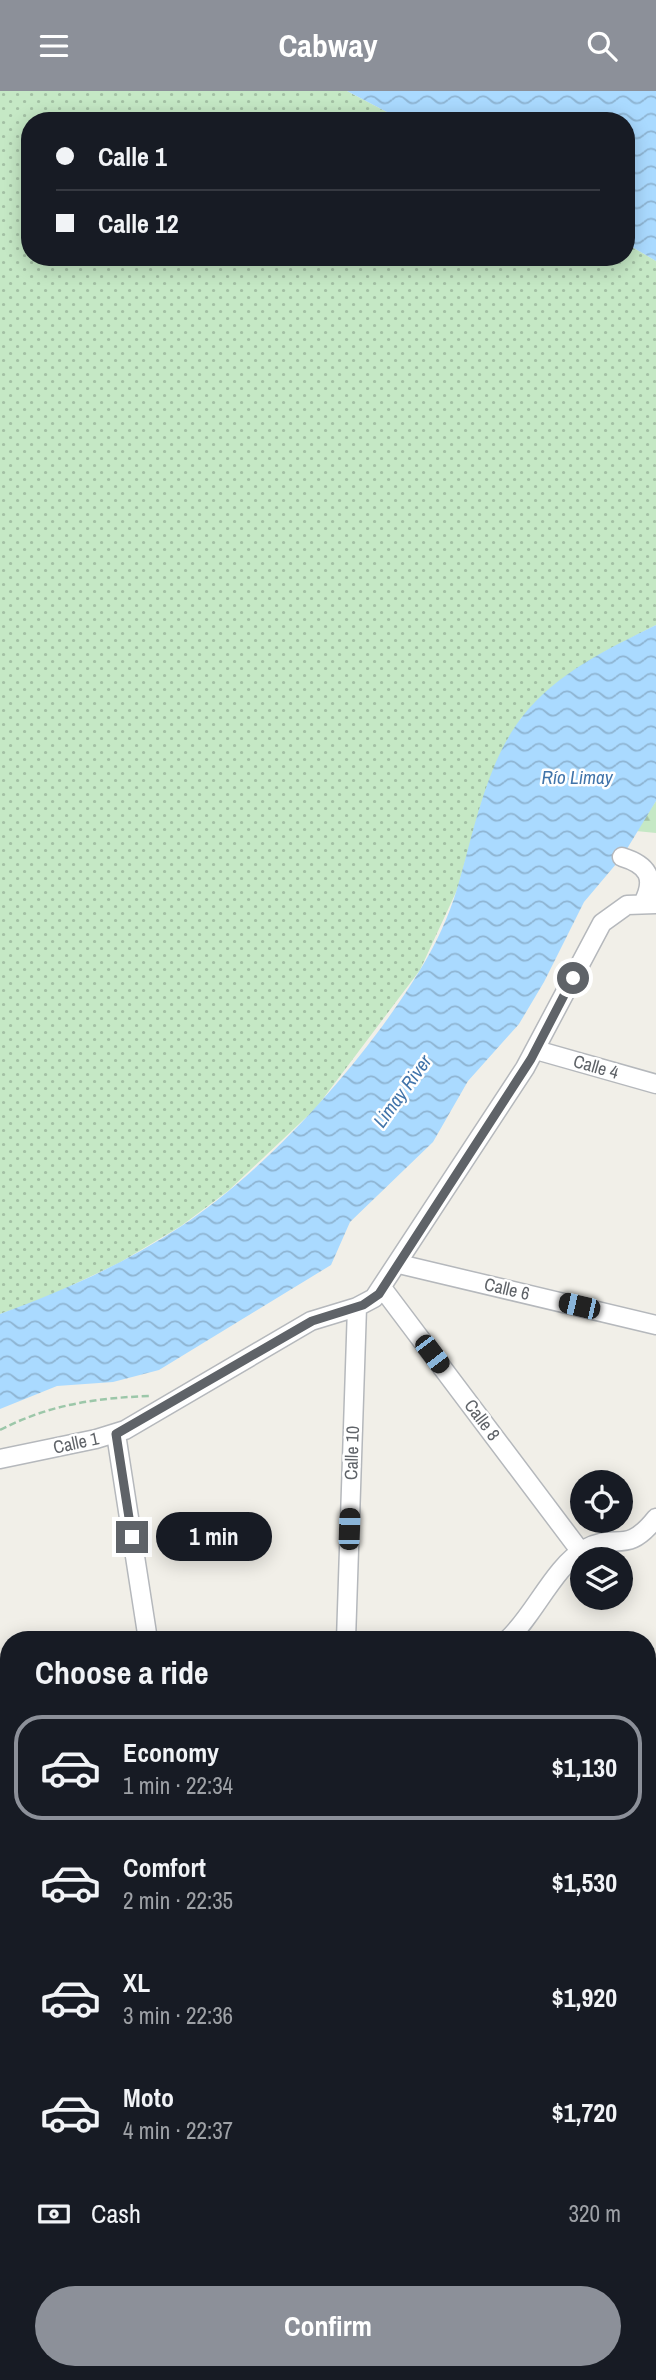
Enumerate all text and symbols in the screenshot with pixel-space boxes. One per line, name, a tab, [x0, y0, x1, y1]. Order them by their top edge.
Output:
text: Cabway	[278, 24, 378, 67]
icon: menu	[35, 27, 73, 65]
icon: search	[583, 27, 621, 65]
text: Calle 1	[98, 139, 167, 174]
text: Calle 12	[98, 206, 179, 241]
water label: Río Limay	[541, 764, 614, 790]
route start	[557, 962, 589, 994]
street label: Calle 4	[571, 1048, 622, 1085]
water label: Limay River	[367, 1049, 438, 1133]
street label: Calle 6	[482, 1271, 532, 1306]
car	[557, 1291, 602, 1321]
car	[411, 1331, 454, 1377]
street label: Calle 8	[459, 1394, 506, 1446]
street label: Calle 1	[51, 1425, 102, 1460]
street label: Calle 10	[338, 1425, 365, 1480]
map controls	[570, 1470, 633, 1610]
button: locate	[570, 1470, 633, 1533]
car	[338, 1508, 361, 1550]
callout: 1 min	[156, 1513, 272, 1561]
route end	[116, 1521, 148, 1553]
text: 1 min	[189, 1521, 239, 1552]
button: layers	[570, 1547, 633, 1610]
text: Choose a ride	[35, 1651, 209, 1694]
text: Economy	[123, 1735, 219, 1770]
icon: car	[39, 1736, 102, 1799]
text: $1,130	[552, 1750, 617, 1785]
text: 1 min · 22:34	[123, 1770, 233, 1801]
text: Comfort	[123, 1850, 206, 1885]
icon: car	[39, 1851, 102, 1914]
text: $1,530	[552, 1865, 617, 1900]
text: 2 min · 22:35	[123, 1885, 233, 1916]
text: XL	[123, 1965, 150, 2000]
icon: car	[39, 1966, 102, 2029]
text: $1,920	[552, 1980, 617, 2015]
text: 3 min · 22:36	[123, 2000, 233, 2031]
text: Moto	[123, 2080, 174, 2115]
icon: car	[39, 2081, 102, 2144]
text: $1,720	[552, 2095, 617, 2130]
text: 4 min · 22:37	[123, 2115, 233, 2146]
icon: cash	[35, 2195, 73, 2233]
text: Cash	[91, 2196, 141, 2231]
text: 320 m	[569, 2198, 621, 2229]
button: Confirm	[35, 2286, 621, 2366]

